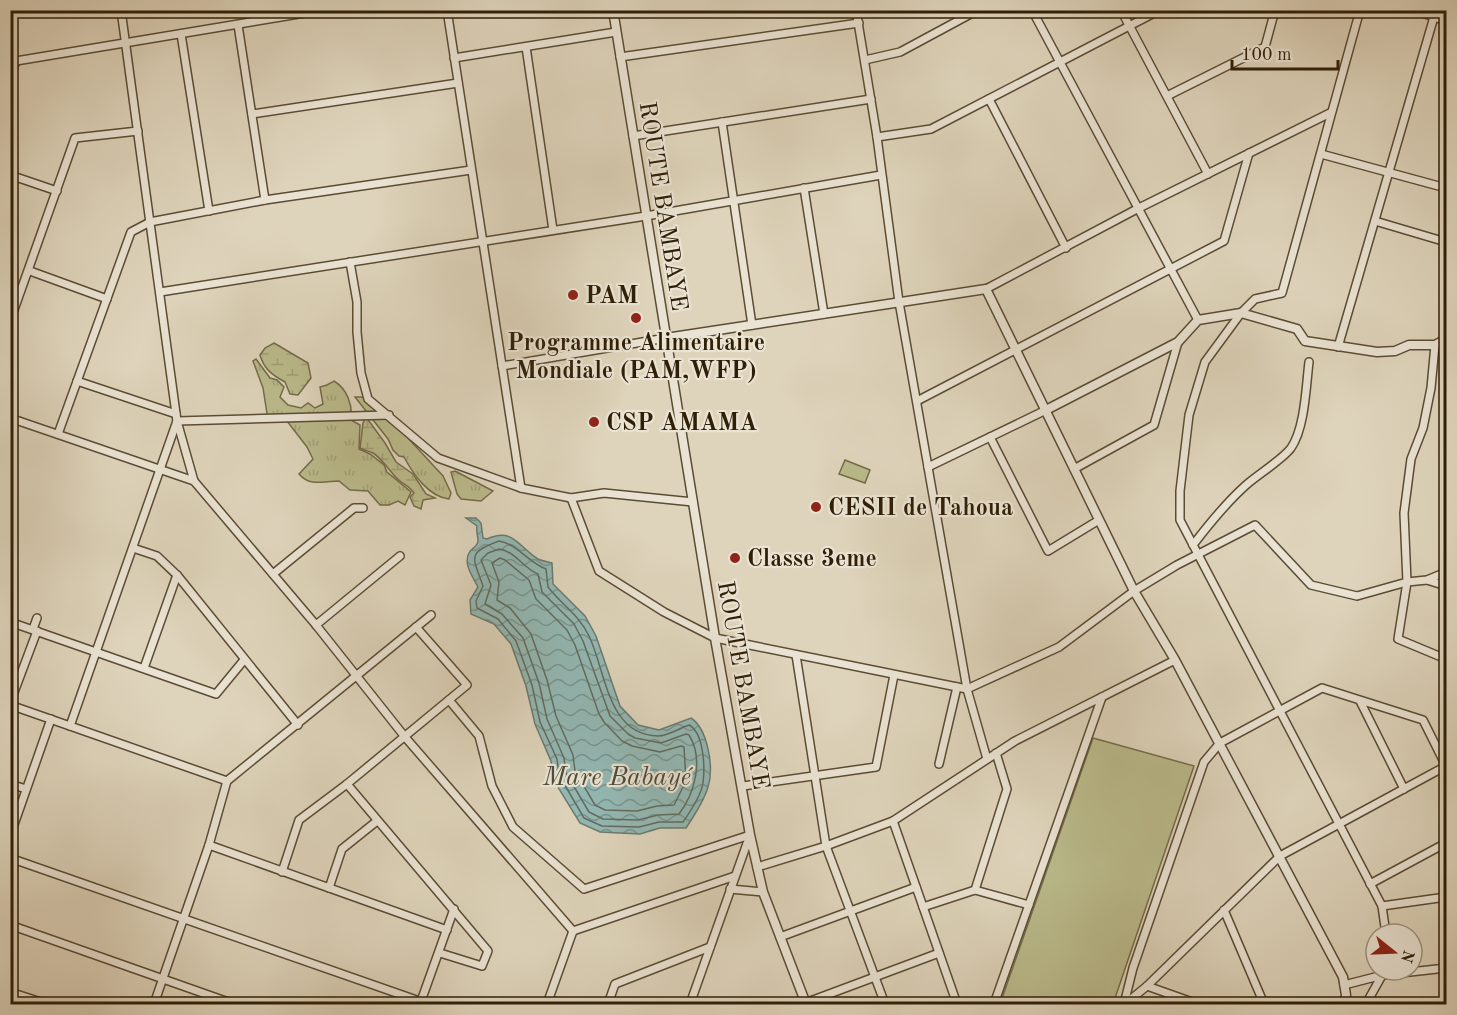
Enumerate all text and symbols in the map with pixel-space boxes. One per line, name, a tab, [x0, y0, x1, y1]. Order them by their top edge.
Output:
scale bar	[1232, 33, 1338, 71]
text: 100 m	[1241, 46, 1292, 64]
street label: ROUTE BAMBAYE	[634, 100, 690, 313]
place label: PAM	[585, 285, 638, 309]
marker: PAM	[566, 288, 580, 302]
marker: Programme Alimentaire Mondiale (PAM,WFP)	[629, 311, 643, 325]
place label: Programme Alimentaire Mondiale (PAM,WFP)	[507, 332, 765, 384]
place label: CSP AMAMA	[606, 412, 757, 436]
marker: CSP AMAMA	[587, 415, 601, 429]
place label: CESII de Tahoua	[828, 497, 1013, 521]
marker: CESII de Tahoua	[809, 500, 823, 514]
place label: Classe 3eme	[747, 548, 877, 572]
marker: Classe 3eme	[728, 551, 742, 565]
street label: ROUTE BAMBAYE	[712, 579, 772, 792]
water label: Mare Babayé	[542, 765, 694, 791]
north arrow	[1364, 922, 1424, 982]
text: N	[1397, 948, 1416, 965]

